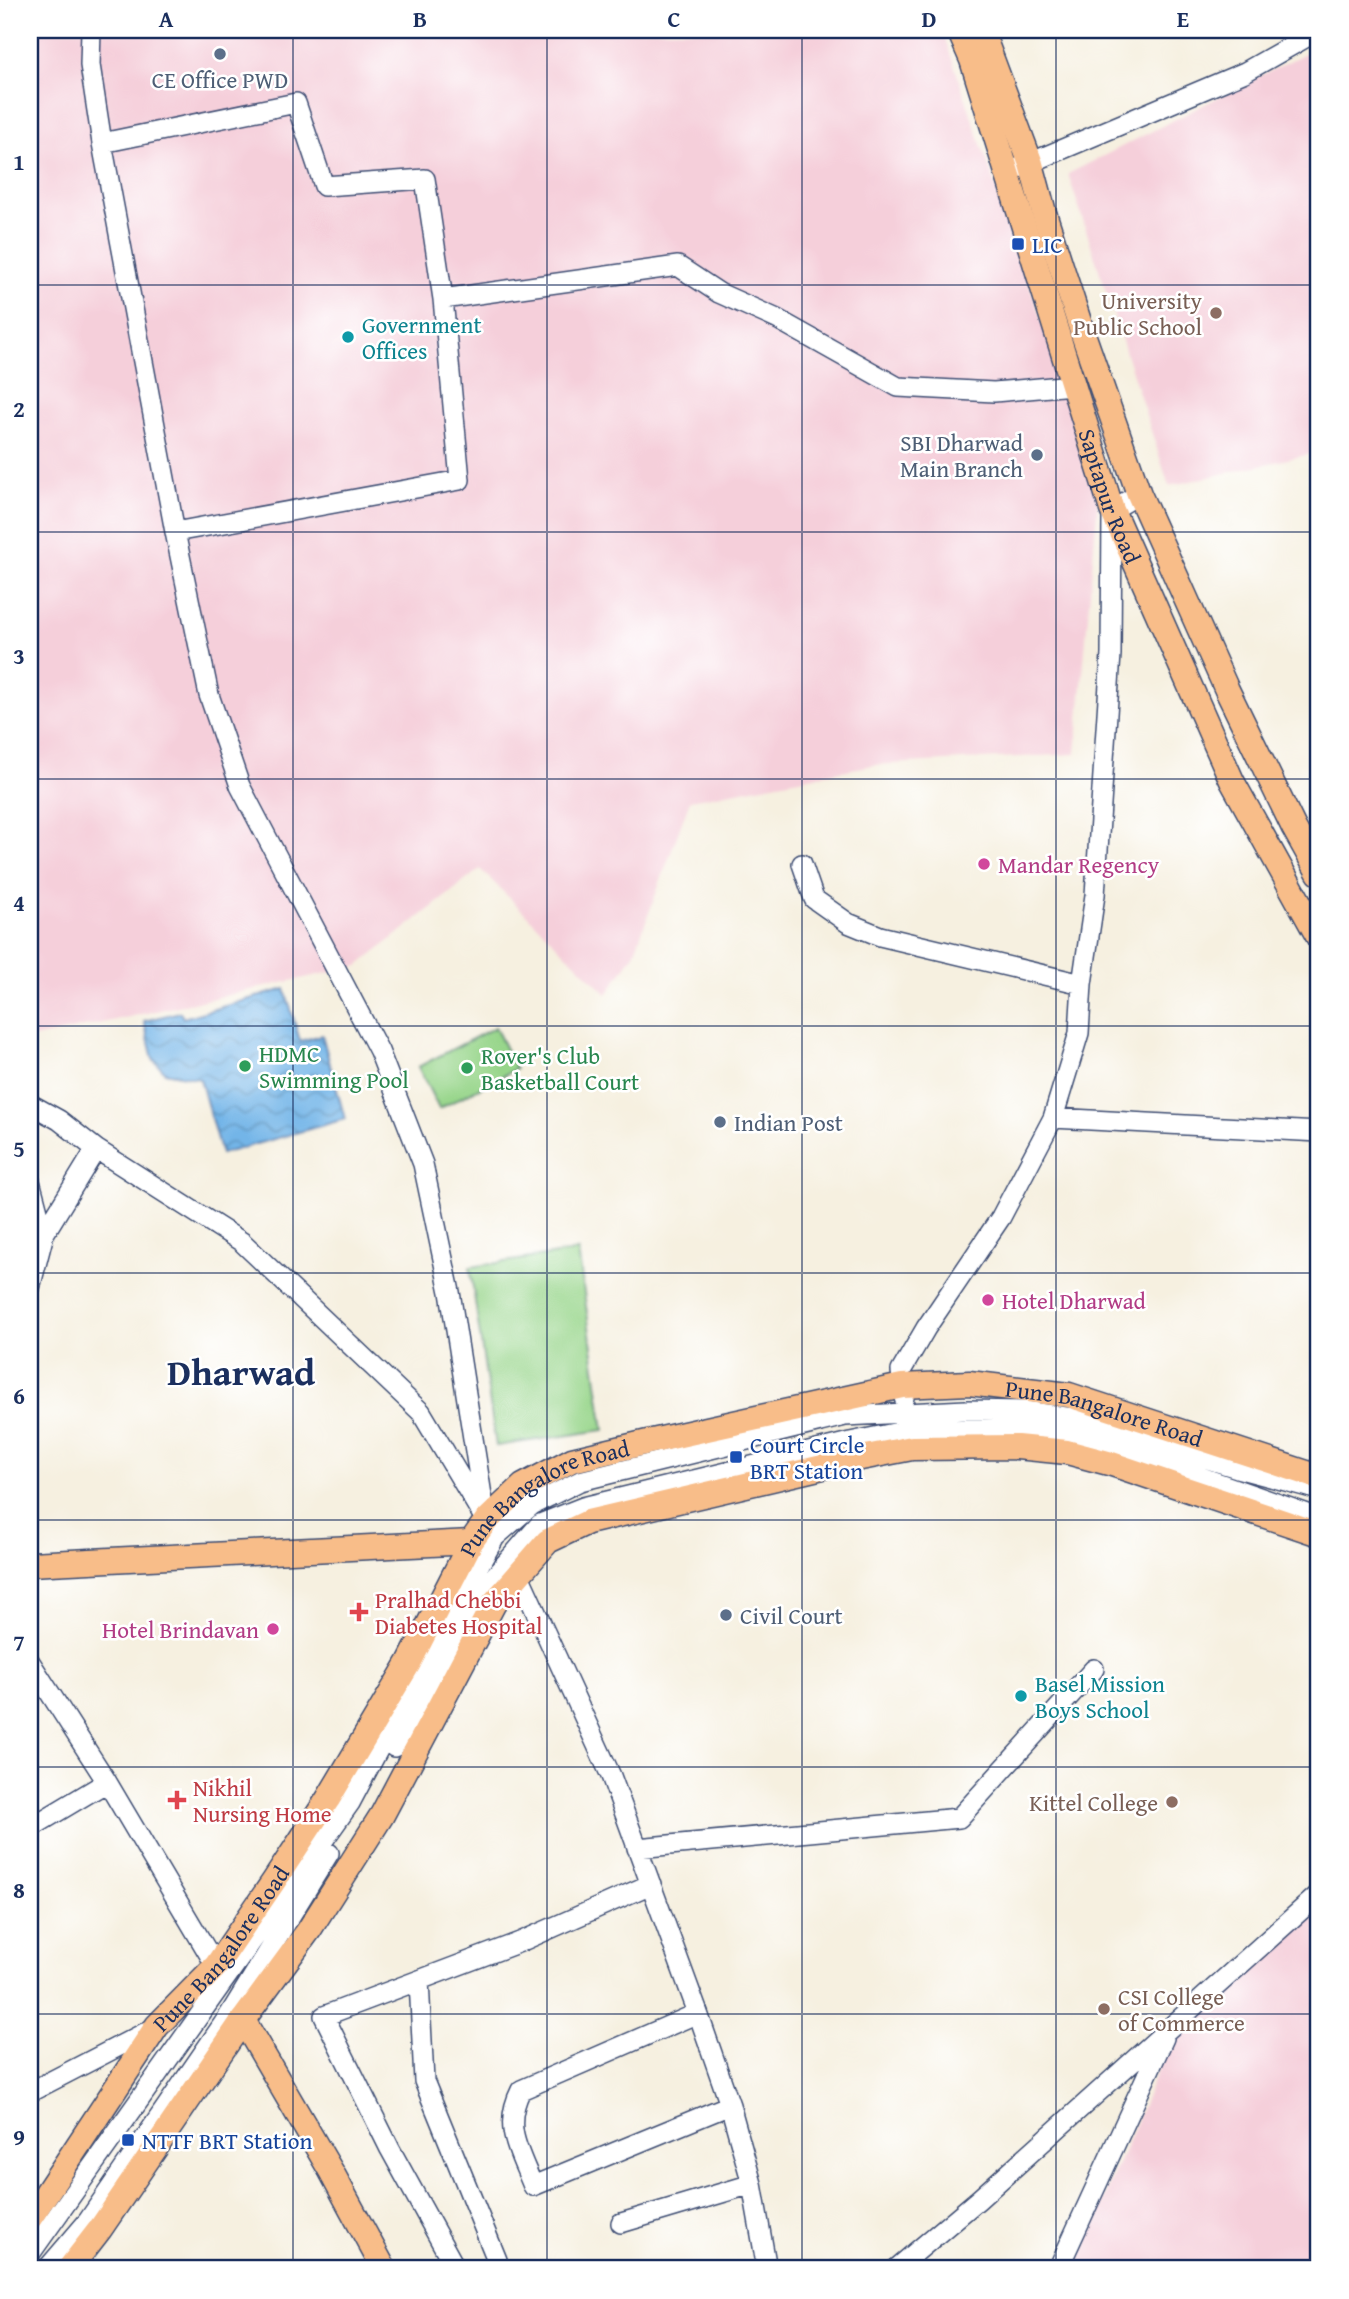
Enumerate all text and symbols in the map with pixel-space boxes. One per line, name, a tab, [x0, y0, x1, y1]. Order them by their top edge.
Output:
text: A	[159, 2, 174, 35]
text: B	[413, 2, 427, 35]
text: C	[667, 2, 681, 35]
text: D	[922, 2, 937, 35]
text: E	[1177, 2, 1189, 35]
marker: CE Office PWD	[212, 46, 228, 62]
place label: CE Office PWD	[152, 63, 288, 96]
text: 1	[13, 145, 25, 178]
place label: LIC	[1032, 228, 1063, 261]
marker: LIC	[1010, 236, 1026, 252]
place label: University Public School	[1073, 284, 1203, 343]
marker: University Public School	[1208, 305, 1224, 321]
place label: Government Offices	[362, 308, 482, 367]
marker: Government Offices	[340, 329, 356, 345]
text: 2	[13, 392, 25, 425]
street label: Saptapur Road	[1071, 424, 1150, 569]
place label: SBI Dharwad Main Branch	[900, 426, 1024, 485]
marker: SBI Dharwad Main Branch	[1029, 447, 1045, 463]
text: 3	[13, 639, 25, 672]
place label: Mandar Regency	[998, 848, 1160, 881]
marker: Mandar Regency	[976, 856, 992, 872]
text: 4	[13, 886, 25, 919]
place label: HDMC Swimming Pool	[259, 1037, 409, 1096]
place label: Rover's Club Basketball Court	[481, 1039, 639, 1098]
marker: HDMC Swimming Pool	[237, 1058, 253, 1074]
marker: Rover's Club Basketball Court	[459, 1060, 475, 1076]
place label: Indian Post	[734, 1106, 843, 1139]
marker: Indian Post	[712, 1114, 728, 1130]
text: 5	[13, 1132, 25, 1165]
place label: Hotel Dharwad	[1002, 1284, 1147, 1317]
marker: Hotel Dharwad	[980, 1292, 996, 1308]
district label: Dharwad	[167, 1344, 316, 1399]
street label: Pune Bangalore Road	[1004, 1371, 1208, 1455]
text: 6	[13, 1379, 25, 1412]
place label: Court Circle BRT Station	[750, 1428, 865, 1487]
street label: Pune Bangalore Road	[450, 1430, 633, 1562]
marker: Court Circle BRT Station	[728, 1449, 744, 1465]
place label: Pralhad Chebbi Diabetes Hospital	[375, 1583, 543, 1642]
place label: Civil Court	[740, 1599, 843, 1632]
marker: Pralhad Chebbi Diabetes Hospital	[349, 1602, 369, 1622]
marker: Civil Court	[718, 1607, 734, 1623]
place label: Hotel Brindavan	[102, 1613, 259, 1646]
marker: Hotel Brindavan	[265, 1621, 281, 1637]
text: 7	[13, 1626, 25, 1659]
place label: Basel Mission Boys School	[1035, 1667, 1165, 1726]
marker: Basel Mission Boys School	[1013, 1688, 1029, 1704]
place label: Nikhil Nursing Home	[193, 1771, 332, 1830]
place label: Kittel College	[1029, 1786, 1158, 1819]
marker: Nikhil Nursing Home	[167, 1790, 187, 1810]
marker: Kittel College	[1164, 1794, 1180, 1810]
street label: Pune Bangalore Road	[144, 1858, 297, 2038]
text: 8	[13, 1873, 25, 1906]
place label: CSI College of Commerce	[1118, 1980, 1245, 2039]
marker: CSI College of Commerce	[1096, 2001, 1112, 2017]
text: 9	[13, 2120, 25, 2153]
place label: NTTF BRT Station	[142, 2124, 312, 2157]
marker: NTTF BRT Station	[120, 2132, 136, 2148]

